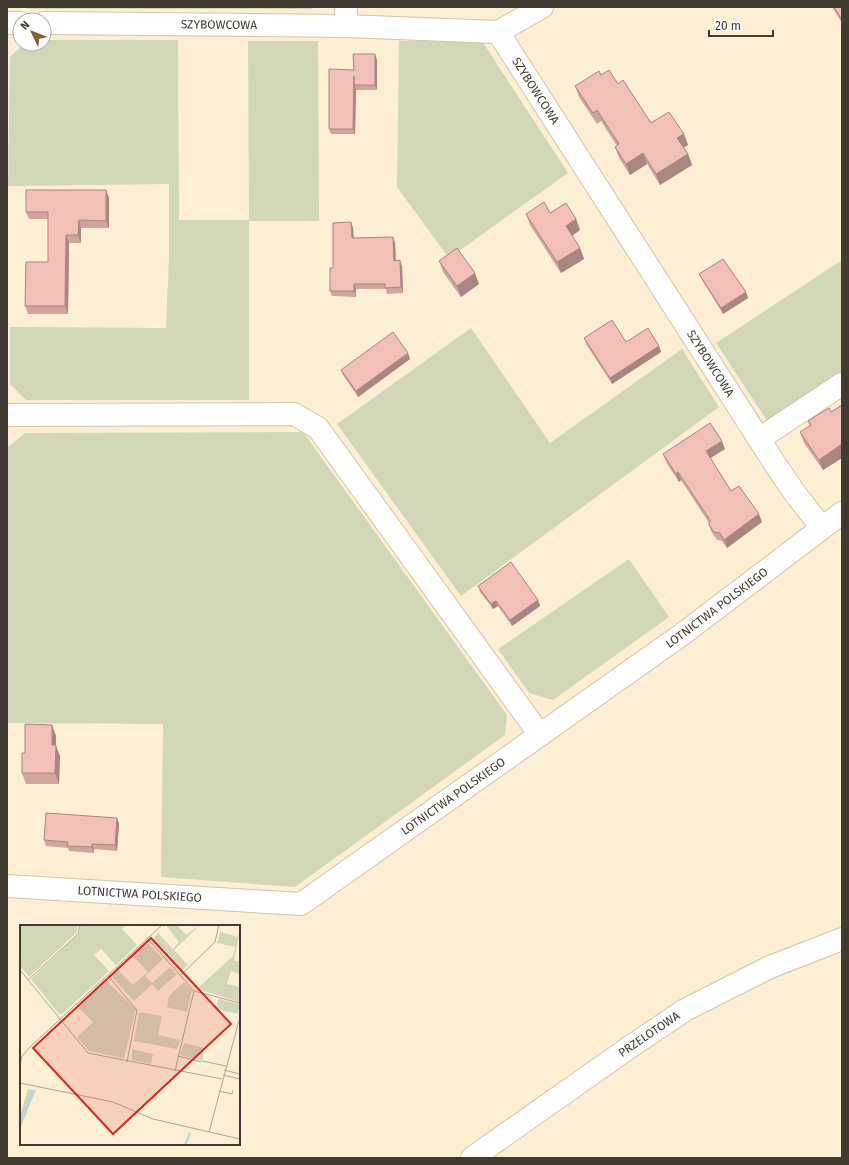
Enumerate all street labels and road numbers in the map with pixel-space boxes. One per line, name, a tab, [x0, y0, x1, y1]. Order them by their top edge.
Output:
street label: SZYBOWCOWA	[181, 17, 257, 32]
street label: SZYBOWCOWA	[509, 55, 562, 127]
street label: SZYBOWCOWA	[684, 328, 737, 400]
street label: LOTNICTWA POLSKIEGO	[663, 565, 771, 651]
street label: LOTNICTWA POLSKIEGO	[398, 755, 508, 838]
street label: LOTNICTWA POLSKIEGO	[77, 883, 202, 905]
street label: PRZELOTOWA	[616, 1008, 683, 1060]

